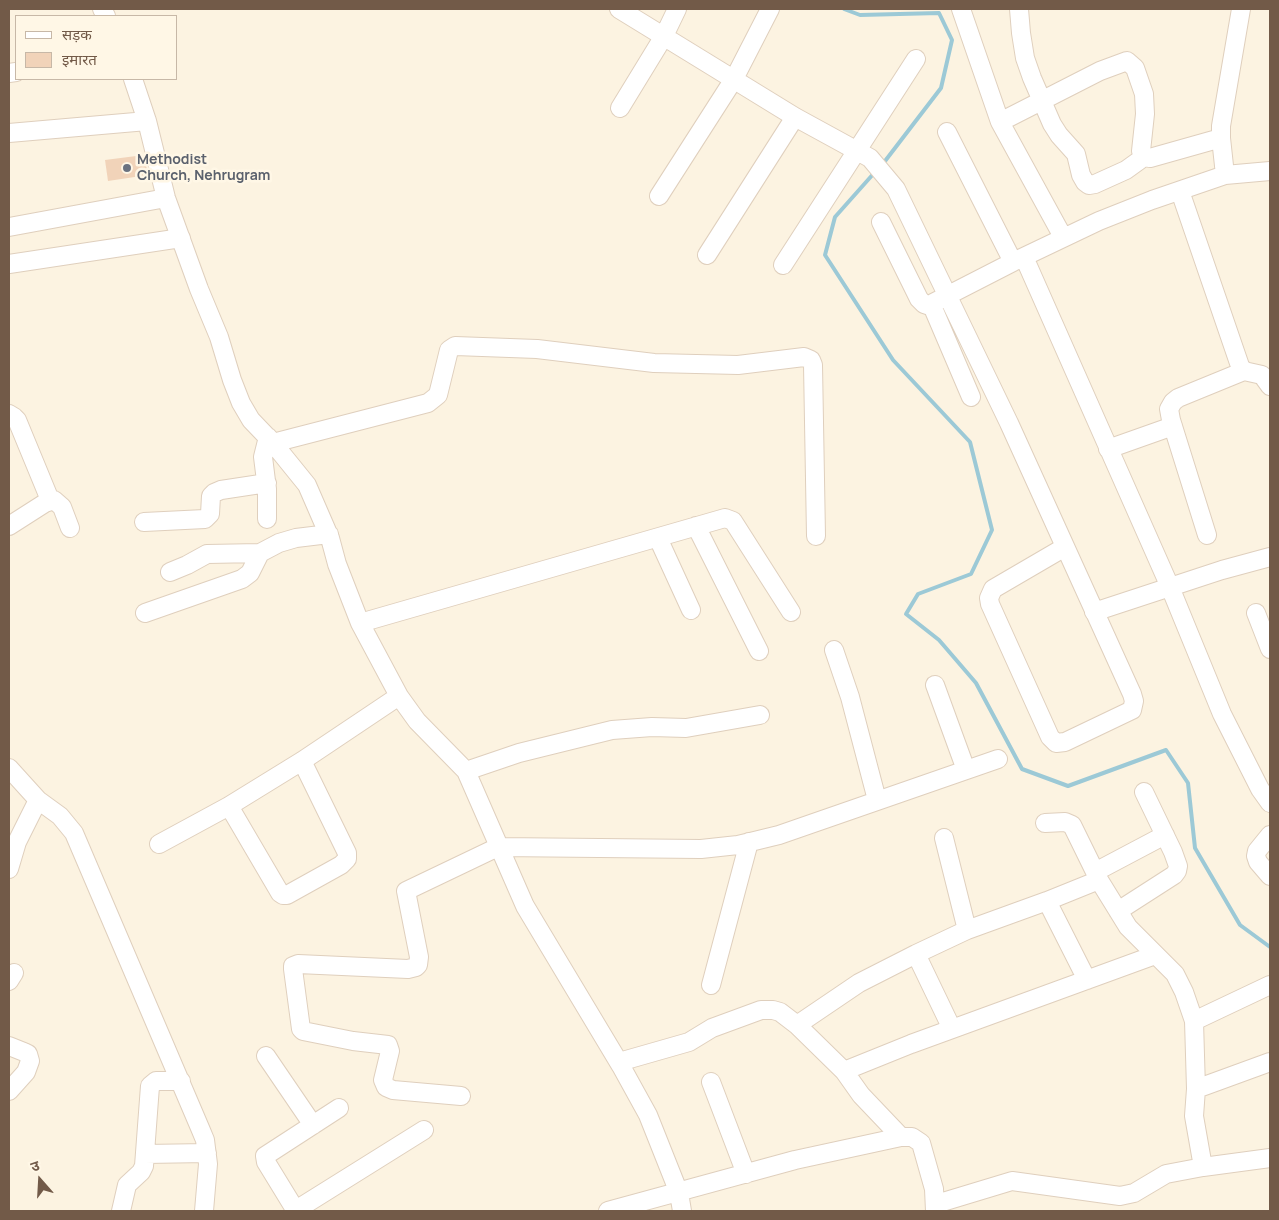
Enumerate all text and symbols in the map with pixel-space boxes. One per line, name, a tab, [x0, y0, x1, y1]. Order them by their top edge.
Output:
legend	[15, 15, 178, 80]
text: सड़क	[62, 24, 92, 45]
text: इमारत	[62, 49, 97, 70]
place label: Methodist Church, Nehrugram	[137, 152, 270, 184]
marker: Methodist Church, Nehrugram	[121, 162, 133, 174]
north arrow	[15, 1155, 65, 1205]
text: उ	[28, 1155, 42, 1176]

